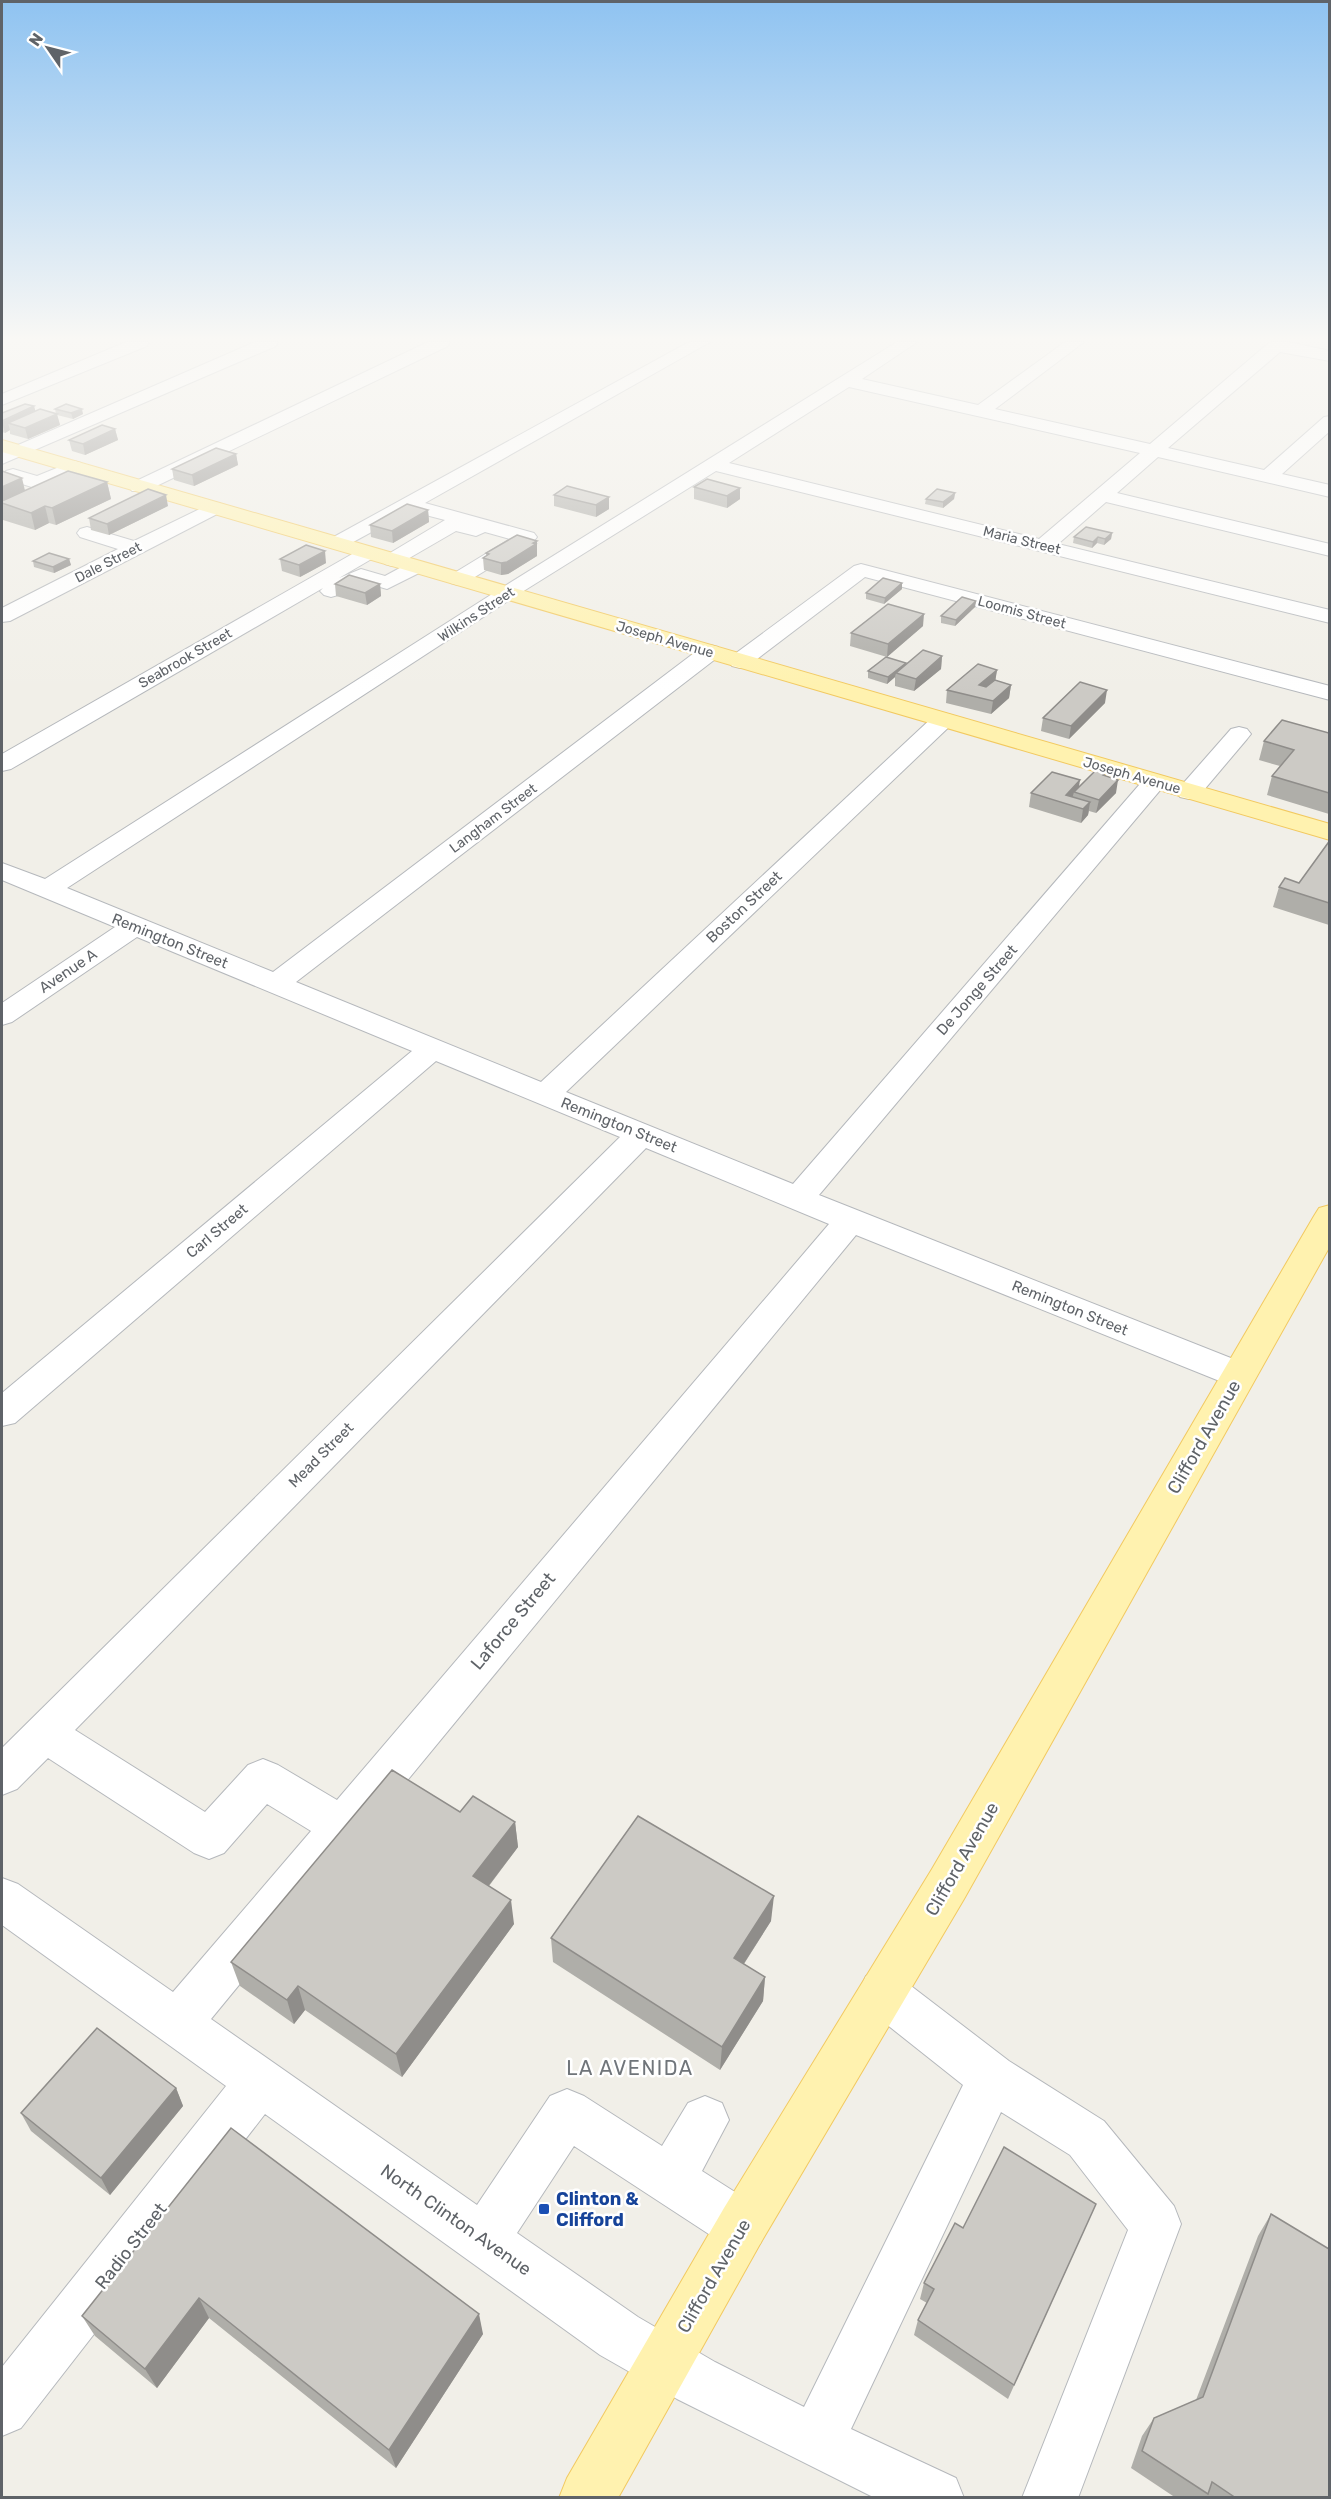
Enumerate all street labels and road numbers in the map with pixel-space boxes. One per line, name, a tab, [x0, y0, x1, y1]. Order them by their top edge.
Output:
street label: Maria Street	[981, 523, 1063, 558]
street label: Dale Street	[72, 538, 145, 586]
street label: Wilkins Street	[435, 583, 518, 646]
street label: Loomis Street	[976, 593, 1068, 633]
street label: Joseph Avenue	[614, 617, 716, 662]
street label: Seabrook Street	[136, 625, 235, 692]
street label: Joseph Avenue	[1081, 753, 1183, 798]
street label: Langham Street	[446, 780, 541, 857]
street label: Boston Street	[702, 867, 786, 947]
street label: Remington Street	[109, 909, 231, 973]
street label: De Jonge Street	[933, 941, 1021, 1039]
street label: Avenue A	[36, 945, 100, 997]
street label: Remington Street	[558, 1093, 680, 1157]
street label: Carl Street	[183, 1200, 251, 1262]
street label: Remington Street	[1009, 1276, 1131, 1340]
street label: Clifford Avenue	[1163, 1376, 1245, 1498]
street label: Mead Street	[285, 1419, 357, 1491]
street label: Laforce Street	[466, 1568, 560, 1674]
street label: Clifford Avenue	[921, 1798, 1003, 1920]
street label: North Clinton Avenue	[376, 2160, 536, 2280]
street label: Radio Street	[90, 2198, 172, 2294]
street label: Clifford Avenue	[673, 2215, 755, 2337]

